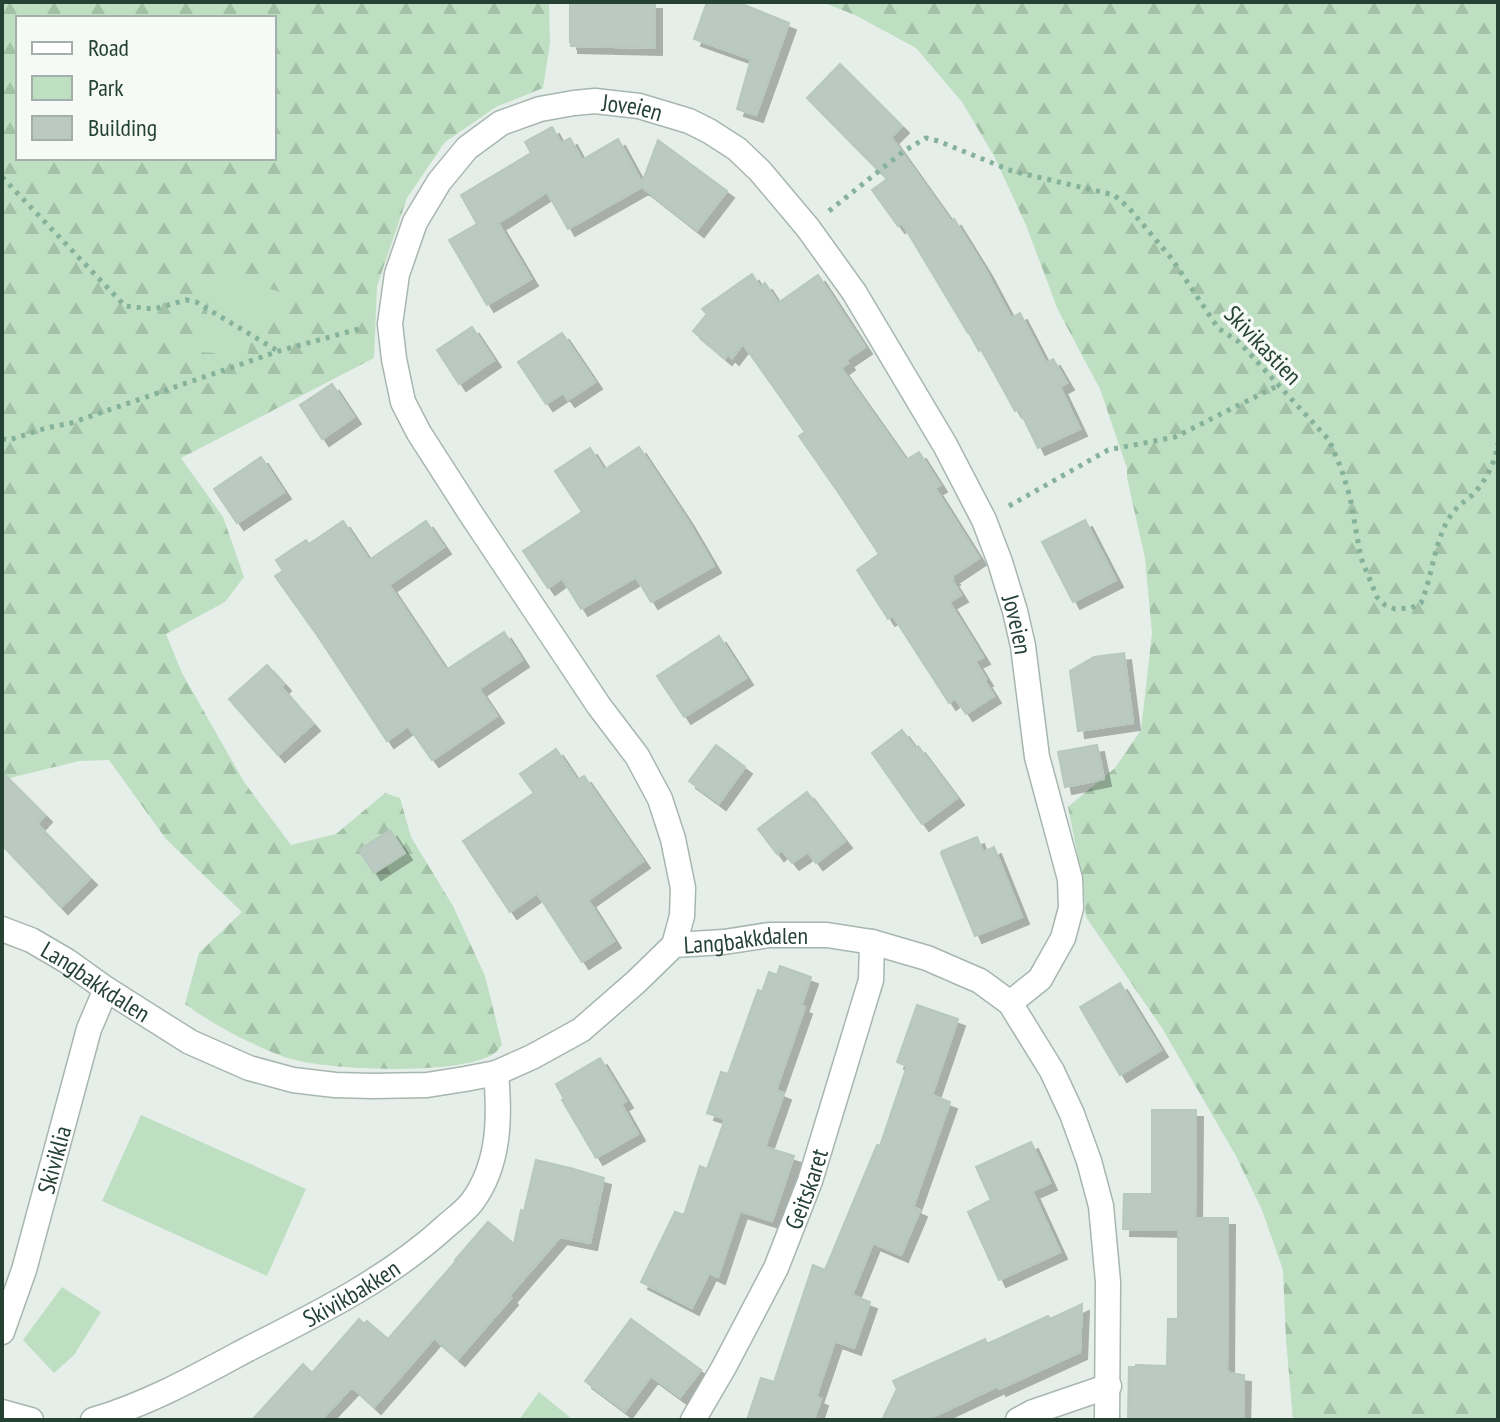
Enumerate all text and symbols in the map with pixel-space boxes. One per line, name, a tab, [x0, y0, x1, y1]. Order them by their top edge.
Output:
legend	[16, 16, 276, 160]
text: Road	[88, 32, 129, 63]
text: Park	[88, 72, 124, 103]
street label: Joveien	[600, 86, 666, 128]
text: Building	[88, 112, 157, 143]
street label: Skivikastien	[1218, 299, 1308, 391]
street label: Joveien	[995, 590, 1039, 656]
street label: Langbakkdalen	[683, 919, 808, 960]
street label: Langbakkdalen	[36, 934, 156, 1029]
street label: Skiviklia	[30, 1122, 78, 1197]
street label: Geitskaret	[777, 1144, 835, 1234]
street label: Skivikbakken	[297, 1252, 406, 1334]

